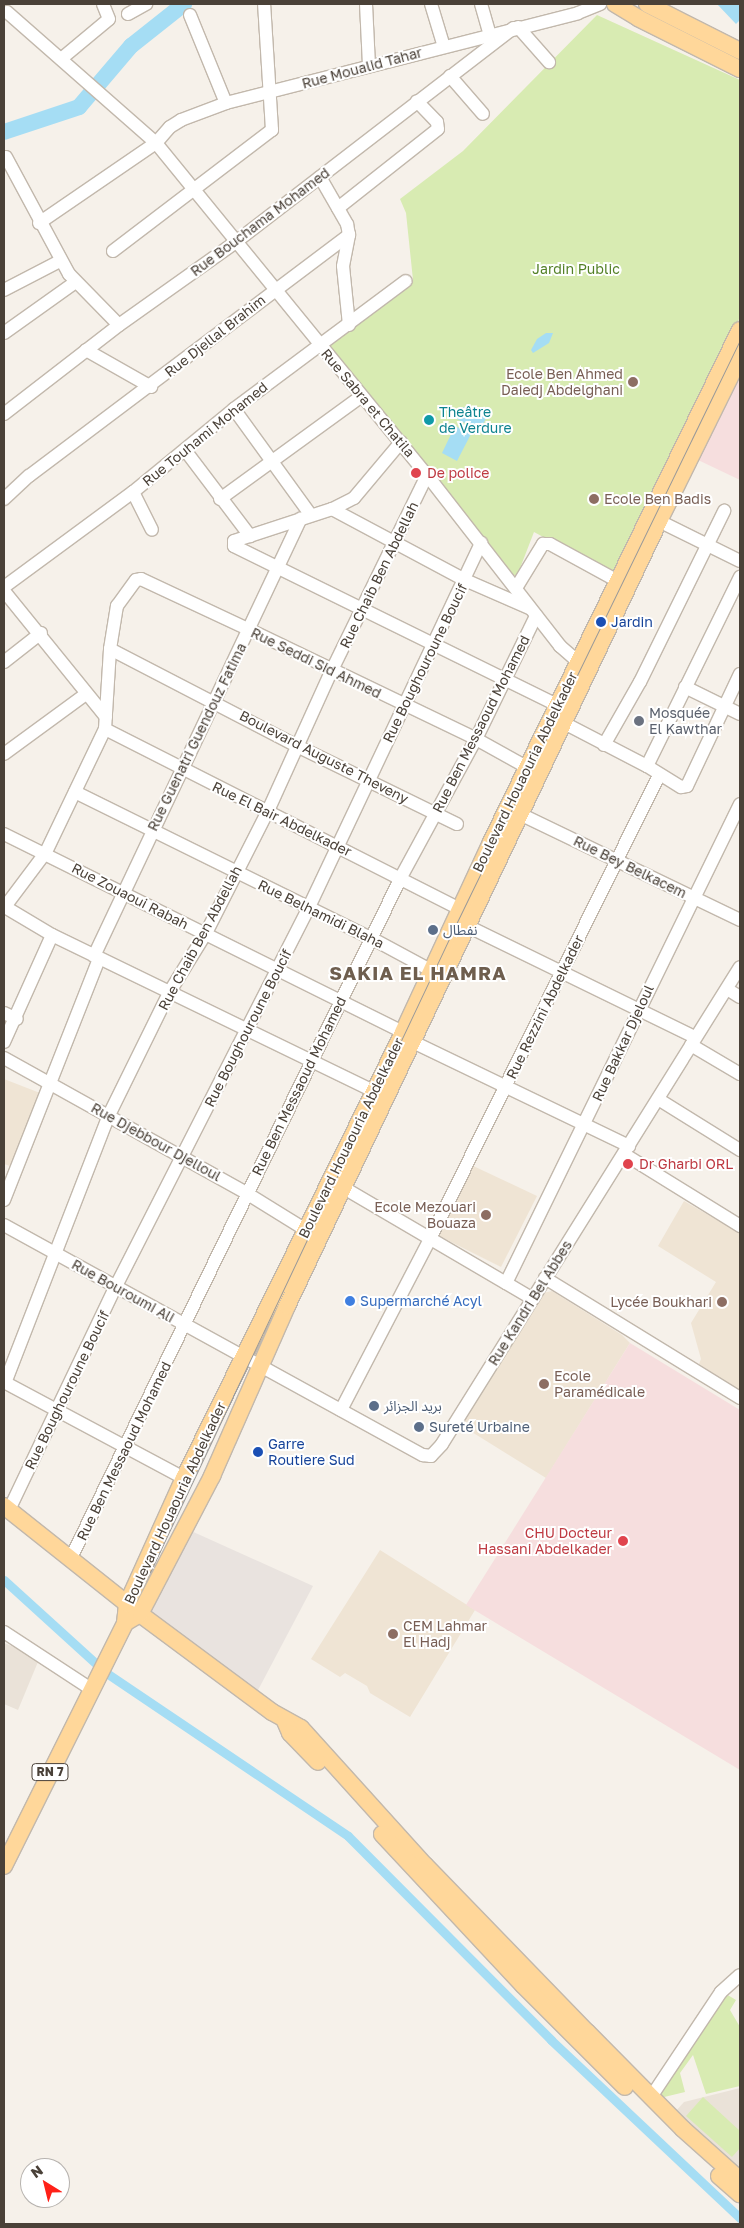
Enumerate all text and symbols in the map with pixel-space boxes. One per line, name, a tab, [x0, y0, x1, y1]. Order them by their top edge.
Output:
street label: Rue Moualid Tahar	[300, 44, 424, 92]
street label: Rue Bouchama Mohamed	[187, 164, 333, 280]
park label: Jardin Public	[532, 261, 620, 277]
street label: Rue Djellal Brahim	[161, 291, 269, 381]
street label: Rue Sabra et Chatila	[318, 345, 418, 461]
place label: Ecole Ben Ahmed Daiedj Abdelghani	[501, 366, 623, 398]
marker: Ecole Ben Ahmed Daiedj Abdelghani	[627, 376, 639, 388]
street label: Rue Touhami Mohamed	[139, 378, 271, 490]
place label: Theâtre de Verdure	[439, 404, 512, 437]
marker: Theâtre de Verdure	[423, 414, 435, 426]
place label: De police	[427, 465, 489, 481]
marker: De police	[409, 466, 423, 480]
place label: Ecole Ben Badis	[604, 491, 711, 507]
marker: Ecole Ben Badis	[588, 493, 600, 505]
street label: Rue Chaib Ben Abdellah	[336, 499, 422, 651]
street label: Rue Boughouroune Boucif	[379, 581, 471, 745]
place label: Jardin	[611, 614, 653, 630]
marker: Jardin	[595, 616, 607, 628]
street label: Rue Seddi Sid Ahmed	[248, 624, 384, 702]
street label: Rue Ben Messaoud Mohamed	[429, 632, 533, 816]
street label: Rue Guenatri Guendouz Fatima	[144, 640, 250, 834]
street label: Boulevard Houaouria Abdelkader	[469, 669, 581, 875]
place label: Mosquée El Kawthar	[649, 705, 722, 738]
street label: Boulevard Auguste Theveny	[237, 707, 411, 807]
marker: Mosquée El Kawthar	[633, 715, 645, 727]
street label: Rue El Bair Abdelkader	[210, 778, 354, 860]
street label: Rue Bey Belkacem	[571, 832, 689, 902]
street label: Rue Zouaoui Rabah	[69, 859, 191, 933]
street label: Rue Chaib Ben Abdellah	[155, 863, 245, 1013]
street label: Rue Belhamidi Blaha	[255, 876, 387, 952]
place label: نفطال	[443, 922, 477, 938]
marker: نفطال	[427, 924, 439, 936]
street label: Rue Rezzini Abdelkader	[503, 932, 587, 1082]
street label: Rue Boughouroune Boucif	[201, 946, 295, 1110]
district label: SAKIA EL HAMRA	[327, 962, 509, 984]
street label: Rue Bakkar Djeloul	[589, 982, 657, 1104]
street label: Rue Ben Messaoud Mohamed	[248, 994, 350, 1178]
street label: Boulevard Houaouria Abdelkader	[295, 1035, 407, 1241]
street label: Rue Djebbour Djelloul	[88, 1099, 224, 1185]
place label: Dr Gharbi ORL	[639, 1156, 733, 1172]
marker: Dr Gharbi ORL	[621, 1157, 635, 1171]
place label: Ecole Mezouari Bouaza	[374, 1199, 476, 1232]
marker: Ecole Mezouari Bouaza	[480, 1209, 492, 1221]
street label: Rue Kandri Bel Abbes	[485, 1237, 575, 1369]
street label: Rue Bouroumi Ali	[69, 1256, 177, 1326]
place label: Supermarché Acyl	[360, 1293, 482, 1309]
place label: Lycée Boukhari	[610, 1294, 712, 1310]
marker: Supermarché Acyl	[344, 1295, 356, 1307]
marker: Lycée Boukhari	[716, 1296, 728, 1308]
street label: Rue Boughouroune Boucif	[21, 1308, 113, 1472]
street label: Rue Ben Messaoud Mohamed	[73, 1359, 175, 1543]
place label: Ecole Paramédicale	[554, 1368, 645, 1400]
marker: Ecole Paramédicale	[538, 1378, 550, 1390]
place label: بريد الجزائر	[384, 1398, 442, 1414]
street label: Boulevard Houaouria Abdelkader	[121, 1399, 229, 1607]
marker: بريد الجزائر	[368, 1400, 380, 1412]
place label: Sureté Urbaine	[429, 1419, 530, 1435]
marker: Sureté Urbaine	[413, 1421, 425, 1433]
place label: Garre Routiere Sud	[268, 1436, 355, 1468]
marker: Garre Routiere Sud	[252, 1446, 264, 1458]
place label: CHU Docteur Hassani Abdelkader	[478, 1525, 612, 1558]
marker: CHU Docteur Hassani Abdelkader	[616, 1534, 630, 1548]
place label: CEM Lahmar El Hadj	[403, 1618, 487, 1650]
marker: CEM Lahmar El Hadj	[387, 1628, 399, 1640]
road number: RN 7	[31, 1762, 69, 1781]
north arrow	[20, 2158, 70, 2208]
text: N	[27, 2161, 46, 2181]

